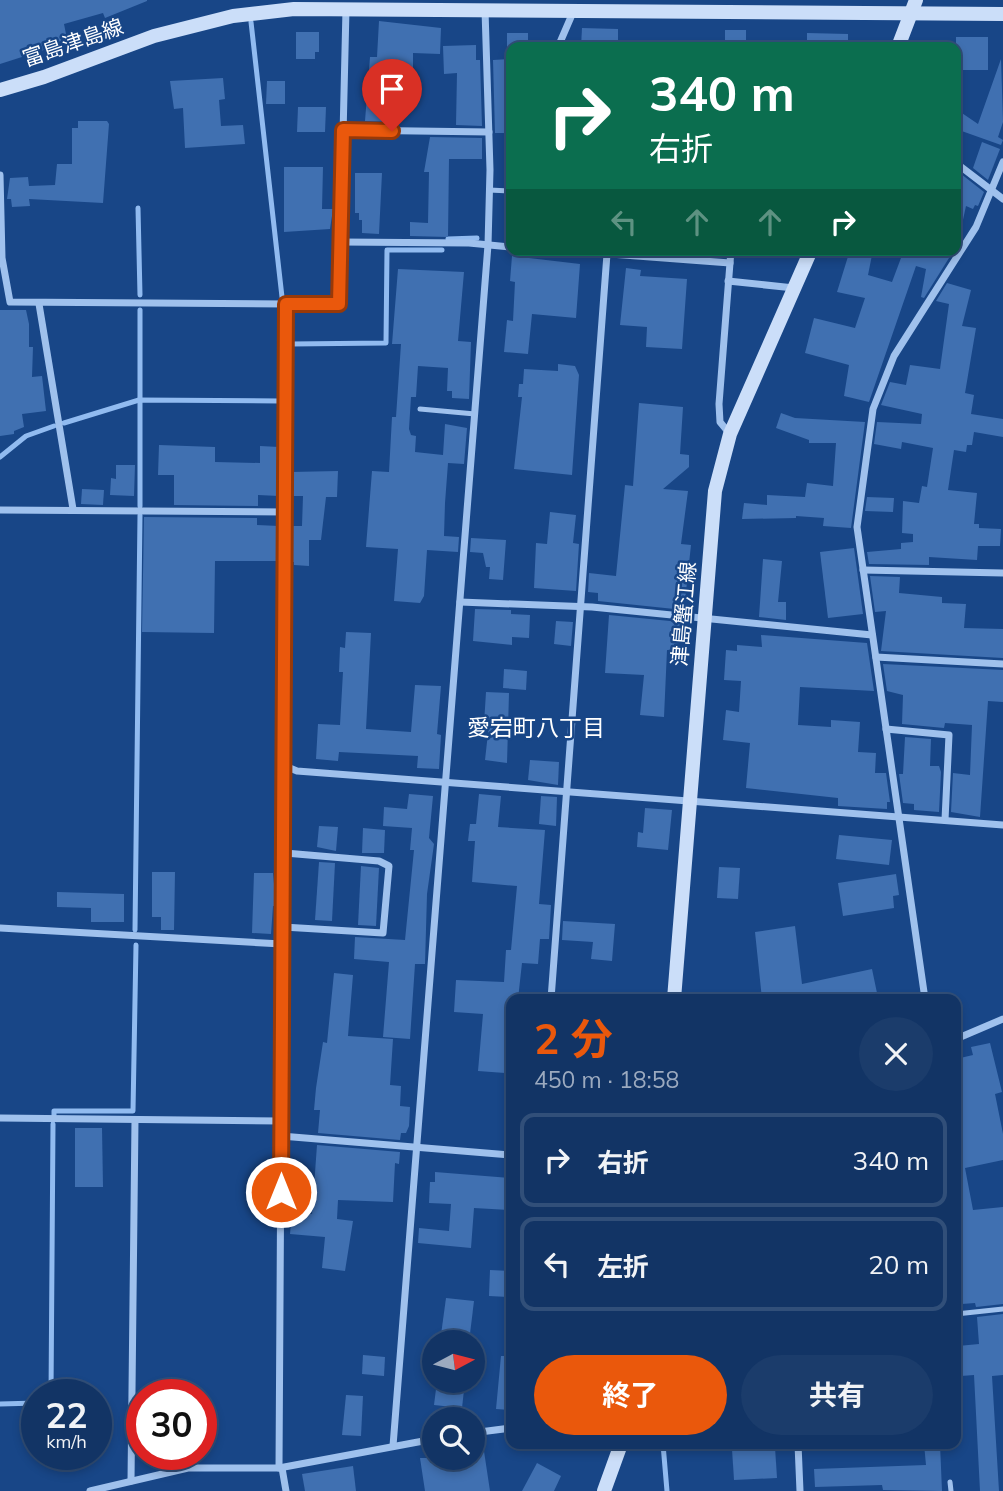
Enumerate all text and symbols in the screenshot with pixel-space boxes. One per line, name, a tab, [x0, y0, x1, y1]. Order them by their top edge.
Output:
street label: 富島津島線	[19, 13, 127, 71]
pin	[362, 59, 422, 131]
text: 340 m	[649, 62, 795, 123]
icon: arrive	[373, 70, 411, 108]
icon: right	[534, 70, 625, 161]
text: 右折	[649, 128, 713, 168]
icon: left	[605, 203, 643, 241]
icon: ahead	[678, 203, 716, 241]
icon: ahead	[751, 203, 789, 241]
icon: right	[824, 203, 862, 241]
street label: 津島蟹江線	[665, 560, 701, 667]
district label: 愛宕町八丁目	[467, 713, 605, 742]
text: 2 分	[534, 1012, 613, 1065]
button: close	[859, 1017, 933, 1091]
text: 450 m · 18:58	[534, 1065, 679, 1094]
icon: right	[538, 1141, 576, 1179]
text: 340 m	[853, 1144, 929, 1177]
text: 右折	[597, 1146, 649, 1179]
position arrow	[244, 1155, 318, 1229]
icon: left	[538, 1245, 576, 1283]
text: 20 m	[868, 1248, 929, 1281]
text: 左折	[597, 1250, 649, 1283]
north arrow	[422, 1330, 485, 1393]
map controls	[422, 1330, 485, 1470]
button: 終了	[534, 1355, 727, 1435]
button: 共有	[741, 1355, 933, 1435]
speed limit sign: 30	[126, 1379, 217, 1470]
text: 22	[45, 1393, 88, 1437]
button: search	[422, 1407, 485, 1470]
text: km/h	[46, 1430, 87, 1453]

